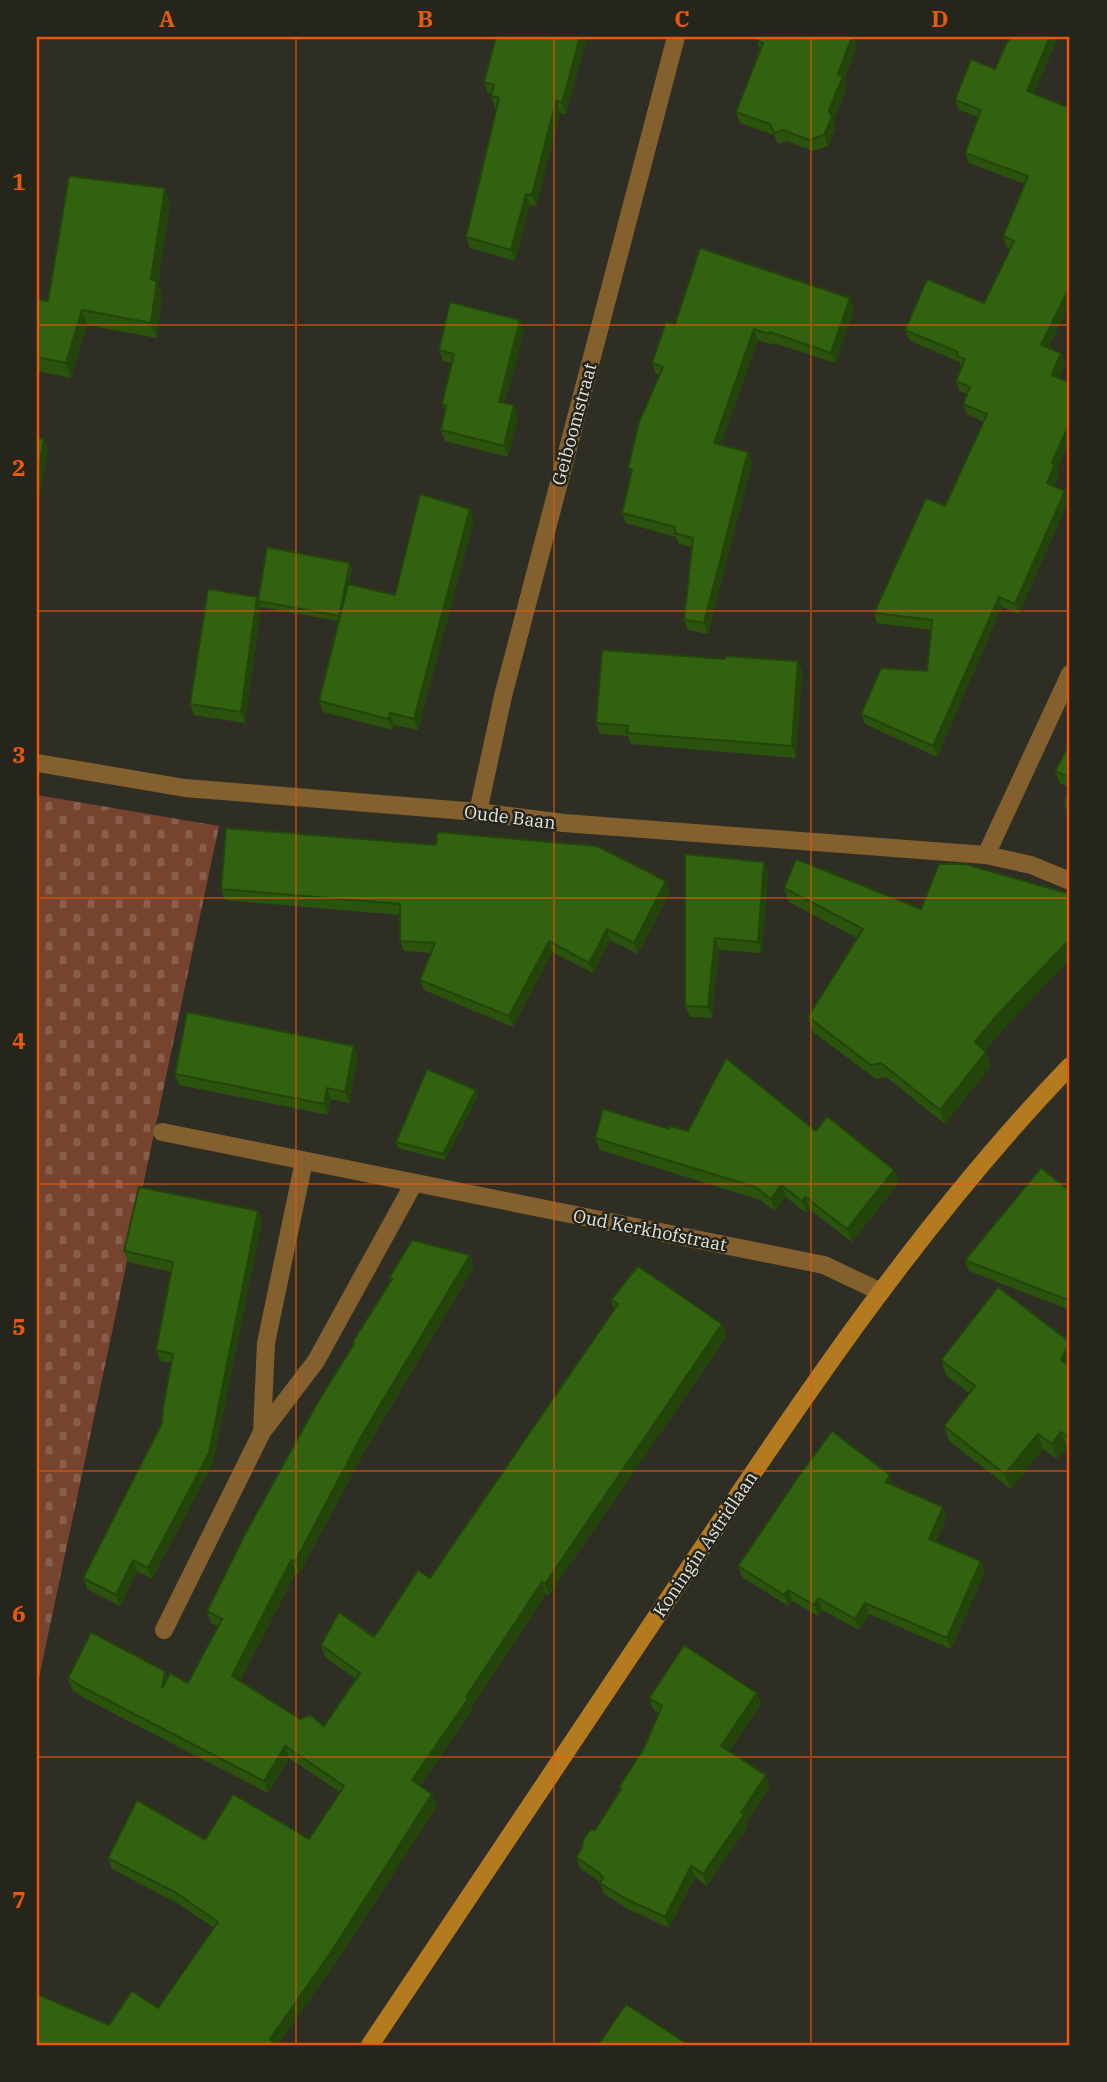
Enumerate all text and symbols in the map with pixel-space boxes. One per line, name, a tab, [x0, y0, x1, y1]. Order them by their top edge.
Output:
text: A	[159, 3, 175, 33]
text: B	[417, 3, 433, 33]
text: C	[674, 3, 690, 33]
text: D	[931, 3, 949, 33]
text: 1	[12, 166, 26, 196]
street label: Geiboomstraat	[547, 360, 601, 488]
text: 2	[12, 452, 26, 482]
text: 3	[12, 739, 26, 769]
street label: Oude Baan	[463, 800, 557, 834]
text: 4	[12, 1025, 26, 1055]
street label: Oud Kerkhofstraat	[571, 1204, 729, 1256]
text: 5	[12, 1311, 26, 1341]
street label: Koningin Astridlaan	[648, 1467, 762, 1621]
text: 6	[12, 1598, 26, 1628]
text: 7	[12, 1884, 26, 1914]

